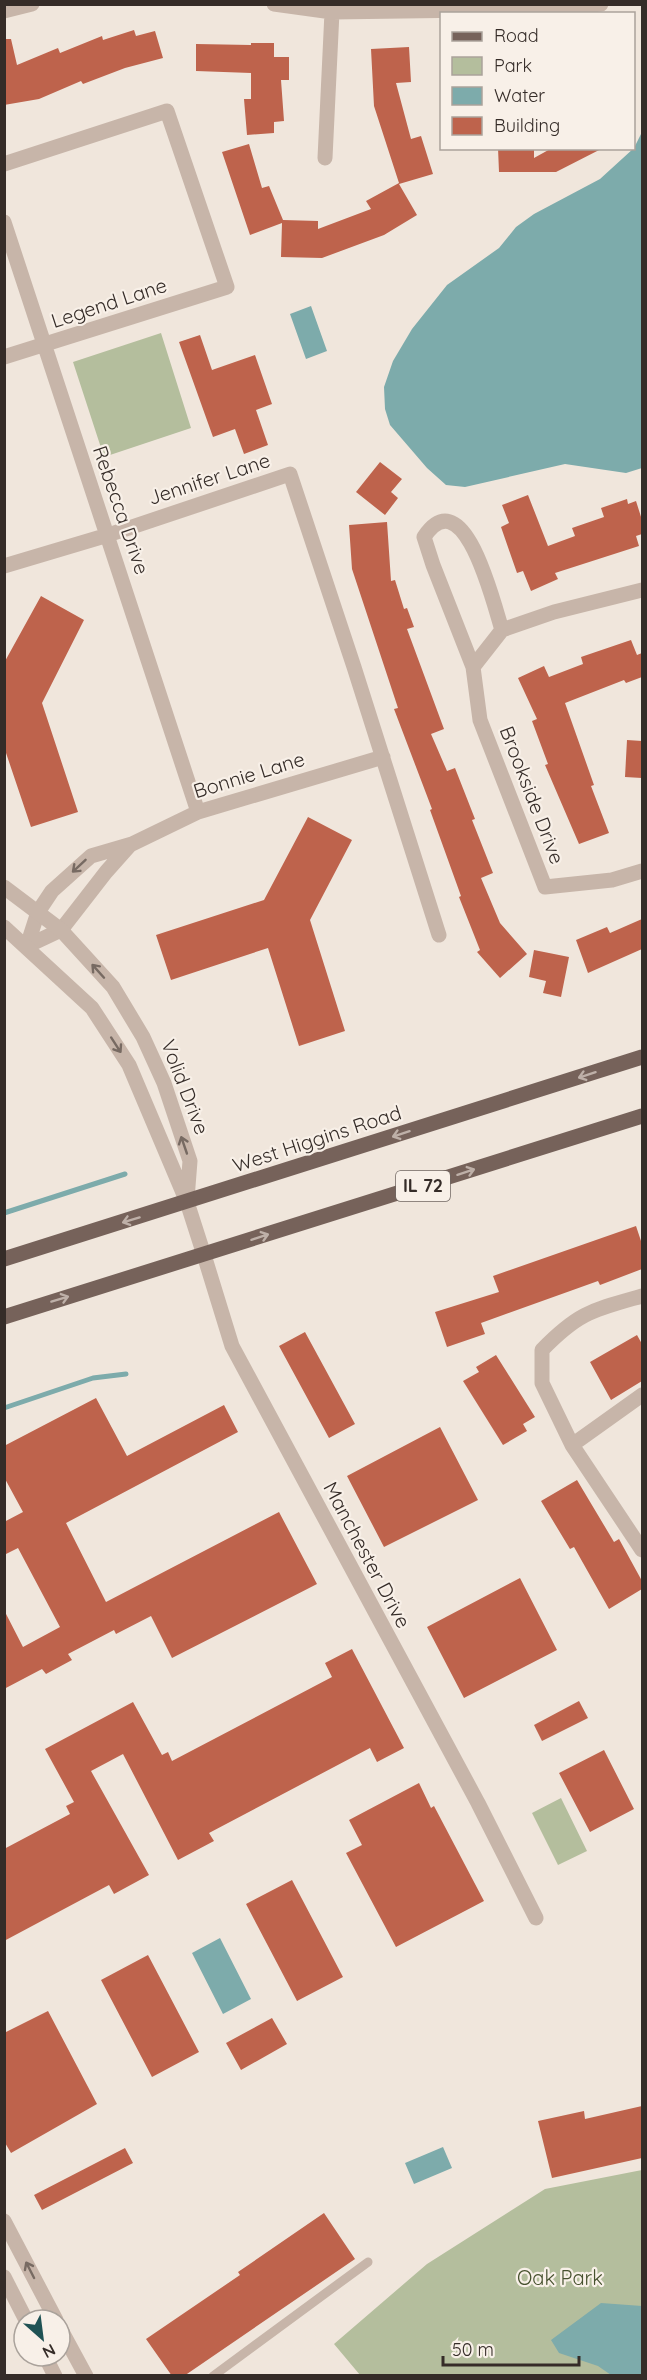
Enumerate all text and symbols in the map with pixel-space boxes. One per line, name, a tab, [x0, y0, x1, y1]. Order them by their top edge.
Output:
legend	[440, 12, 635, 150]
text: Road	[494, 24, 539, 47]
text: Park	[494, 54, 532, 77]
text: Water	[494, 84, 545, 107]
text: Building	[494, 114, 560, 137]
street label: Legend Lane	[48, 272, 170, 333]
street label: Rebecca Drive	[88, 442, 155, 577]
street label: Jennifer Lane	[145, 447, 273, 510]
street label: Brookside Drive	[495, 722, 570, 867]
street label: Bonnie Lane	[190, 746, 307, 803]
one-way arrow	[72, 859, 87, 873]
one-way arrow	[91, 964, 105, 979]
one-way arrow	[111, 1036, 123, 1053]
street label: Volid Drive	[156, 1036, 215, 1138]
one-way arrow	[578, 1070, 597, 1081]
street label: West Higgins Road	[229, 1099, 404, 1178]
one-way arrow	[392, 1129, 411, 1140]
one-way arrow	[178, 1136, 189, 1155]
one-way arrow	[456, 1166, 475, 1177]
road number: IL 72	[396, 1171, 450, 1201]
one-way arrow	[122, 1215, 141, 1226]
one-way arrow	[250, 1231, 269, 1242]
one-way arrow	[50, 1293, 69, 1304]
street label: Manchester Drive	[318, 1477, 416, 1632]
one-way arrow	[24, 2262, 35, 2280]
park label: Oak Park	[517, 2265, 603, 2290]
north arrow	[12, 2308, 72, 2368]
scale bar	[443, 2329, 580, 2367]
text: 50 m	[452, 2338, 494, 2361]
text: N	[39, 2340, 59, 2363]

